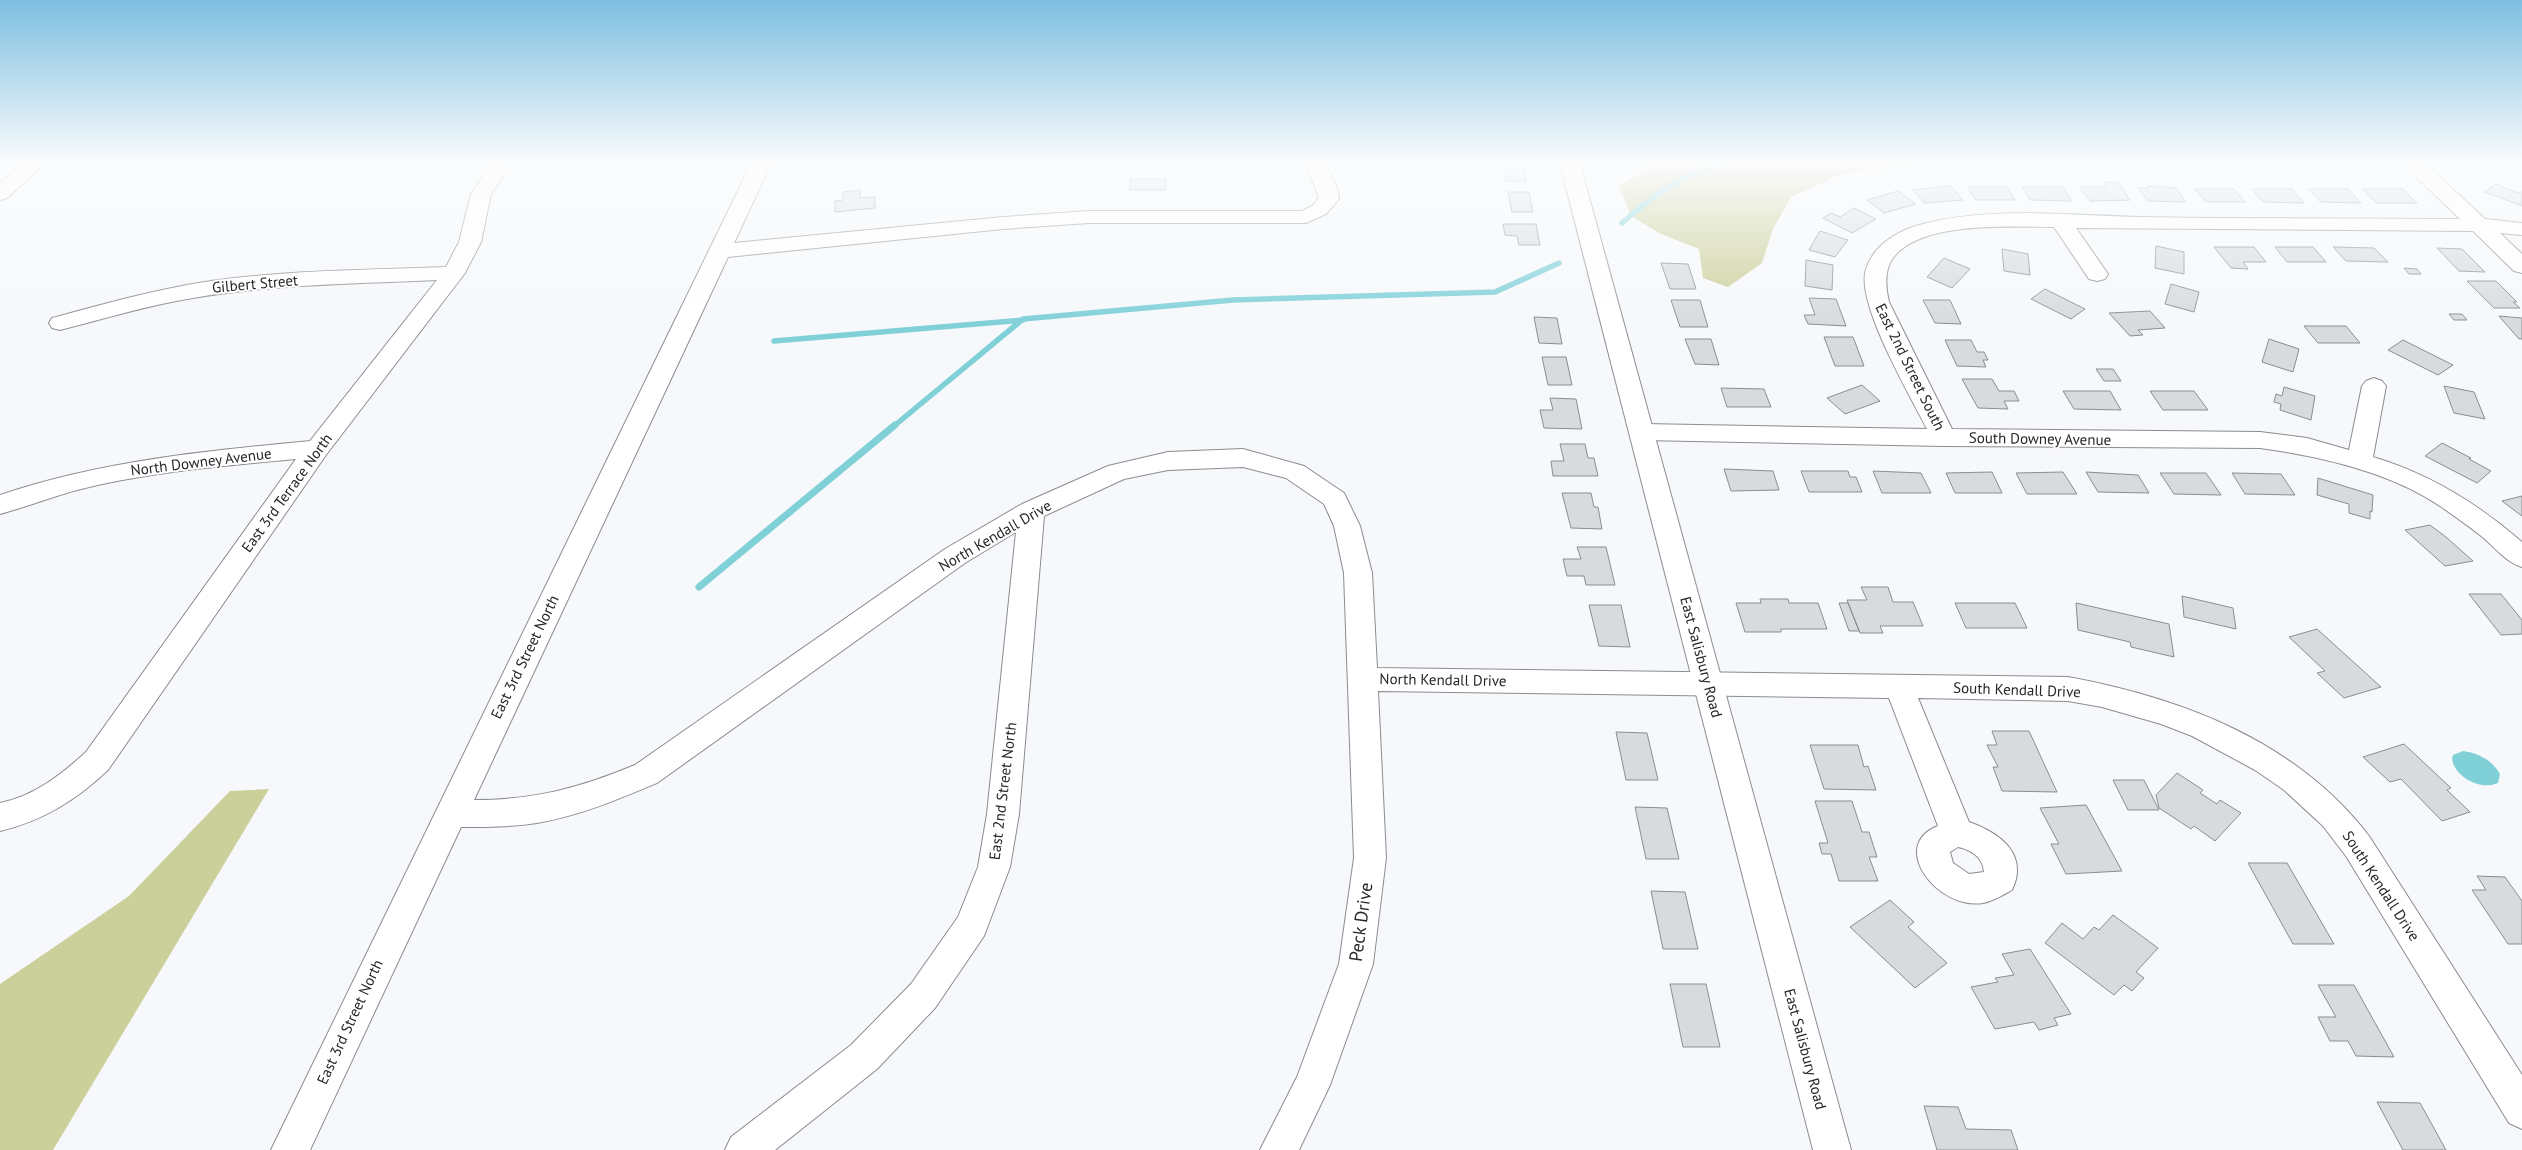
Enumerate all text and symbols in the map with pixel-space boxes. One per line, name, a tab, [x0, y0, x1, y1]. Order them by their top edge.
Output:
street label: Gilbert Street	[211, 270, 299, 297]
street label: East 2nd Street South	[1871, 300, 1949, 433]
street label: South Downey Avenue	[1969, 428, 2111, 449]
street label: East 3rd Terrace North	[237, 429, 336, 556]
street label: North Downey Avenue	[129, 443, 273, 480]
street label: North Kendall Drive	[935, 496, 1055, 576]
street label: East 3rd Street North	[486, 592, 563, 722]
street label: East Salisbury Road	[1676, 594, 1727, 719]
street label: North Kendall Drive	[1379, 669, 1507, 690]
street label: South Kendall Drive	[1953, 678, 2081, 701]
street label: East 2nd Street North	[985, 721, 1020, 861]
street label: South Kendall Drive	[2339, 827, 2424, 944]
street label: Peck Drive	[1344, 881, 1377, 963]
street label: East 3rd Street North	[312, 956, 387, 1087]
street label: East Salisbury Road	[1780, 986, 1831, 1111]

